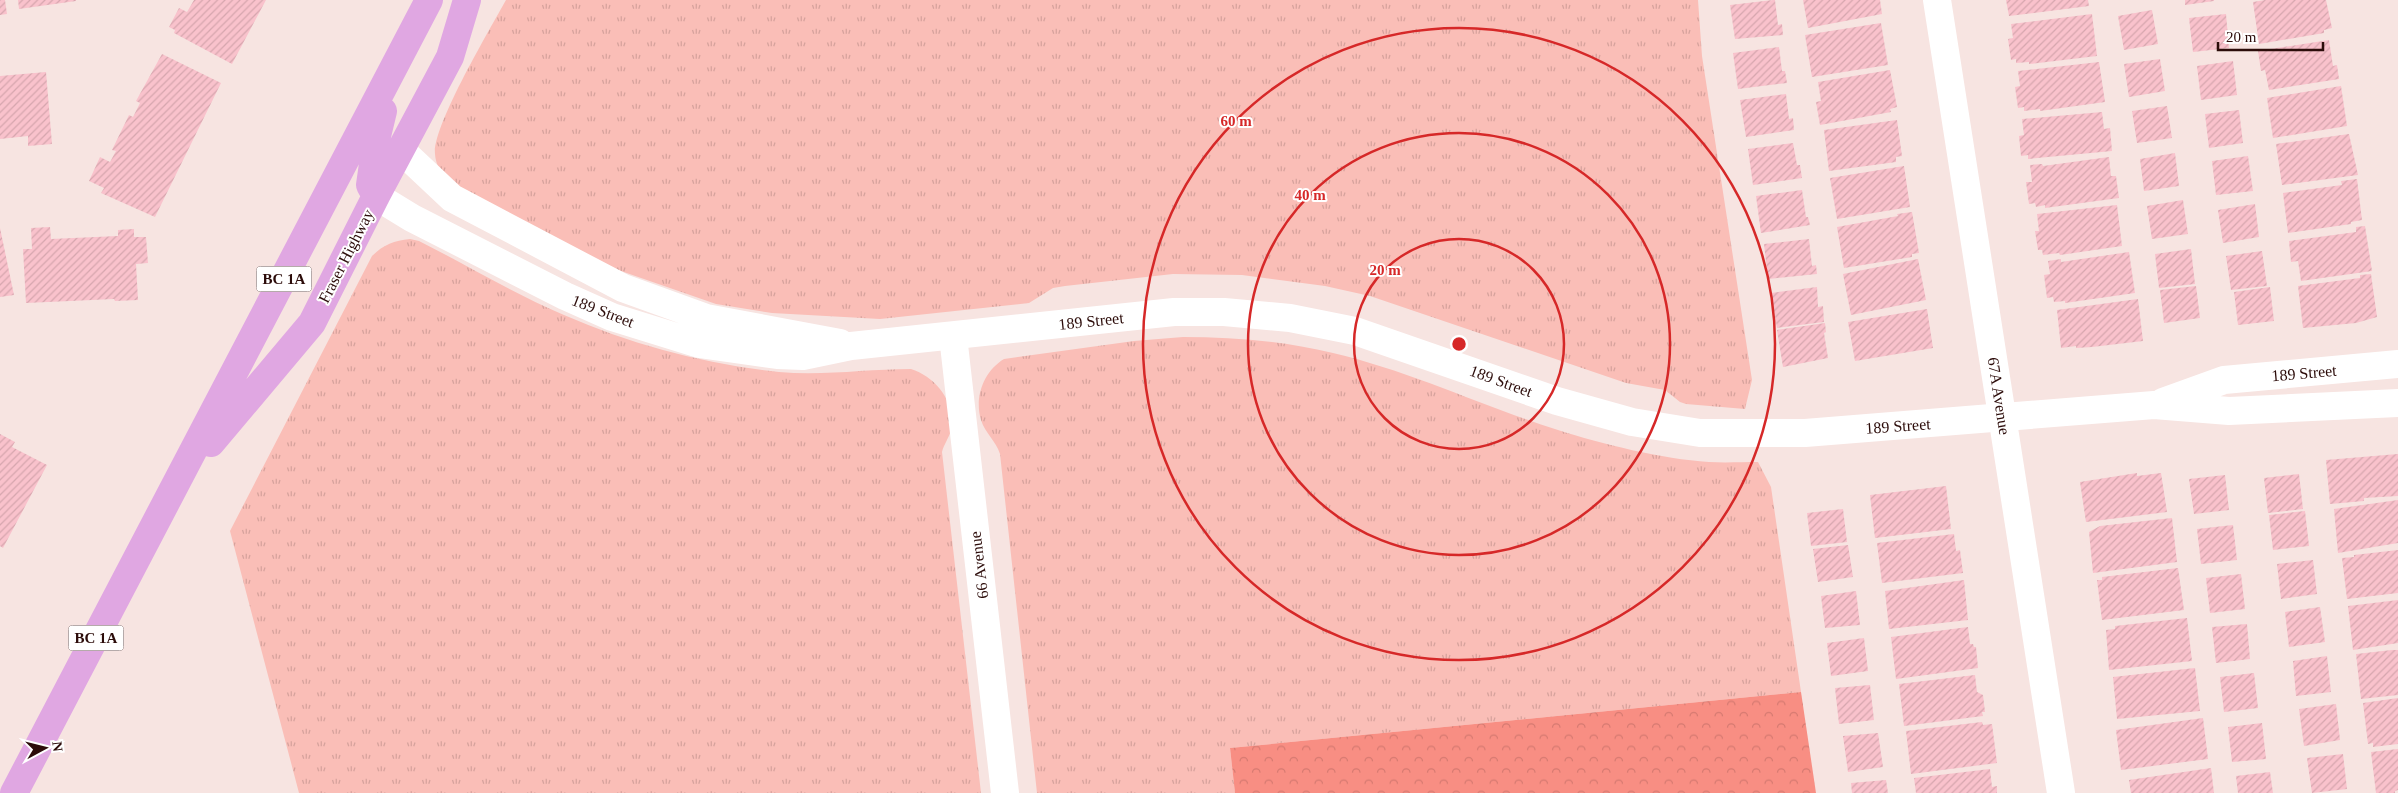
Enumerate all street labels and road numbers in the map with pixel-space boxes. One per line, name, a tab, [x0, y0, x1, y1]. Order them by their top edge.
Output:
street label: Fraser Highway	[315, 206, 378, 306]
road number: BC 1A	[256, 266, 312, 292]
street label: 189 Street	[569, 291, 637, 331]
street label: 189 Street	[1058, 309, 1125, 333]
street label: 67A Avenue	[1984, 356, 2014, 436]
street label: 189 Street	[1467, 362, 1535, 400]
street label: 189 Street	[2271, 362, 2338, 384]
street label: 189 Street	[1865, 415, 1932, 437]
street label: 66 Avenue	[966, 530, 992, 600]
road number: BC 1A	[68, 626, 124, 650]

